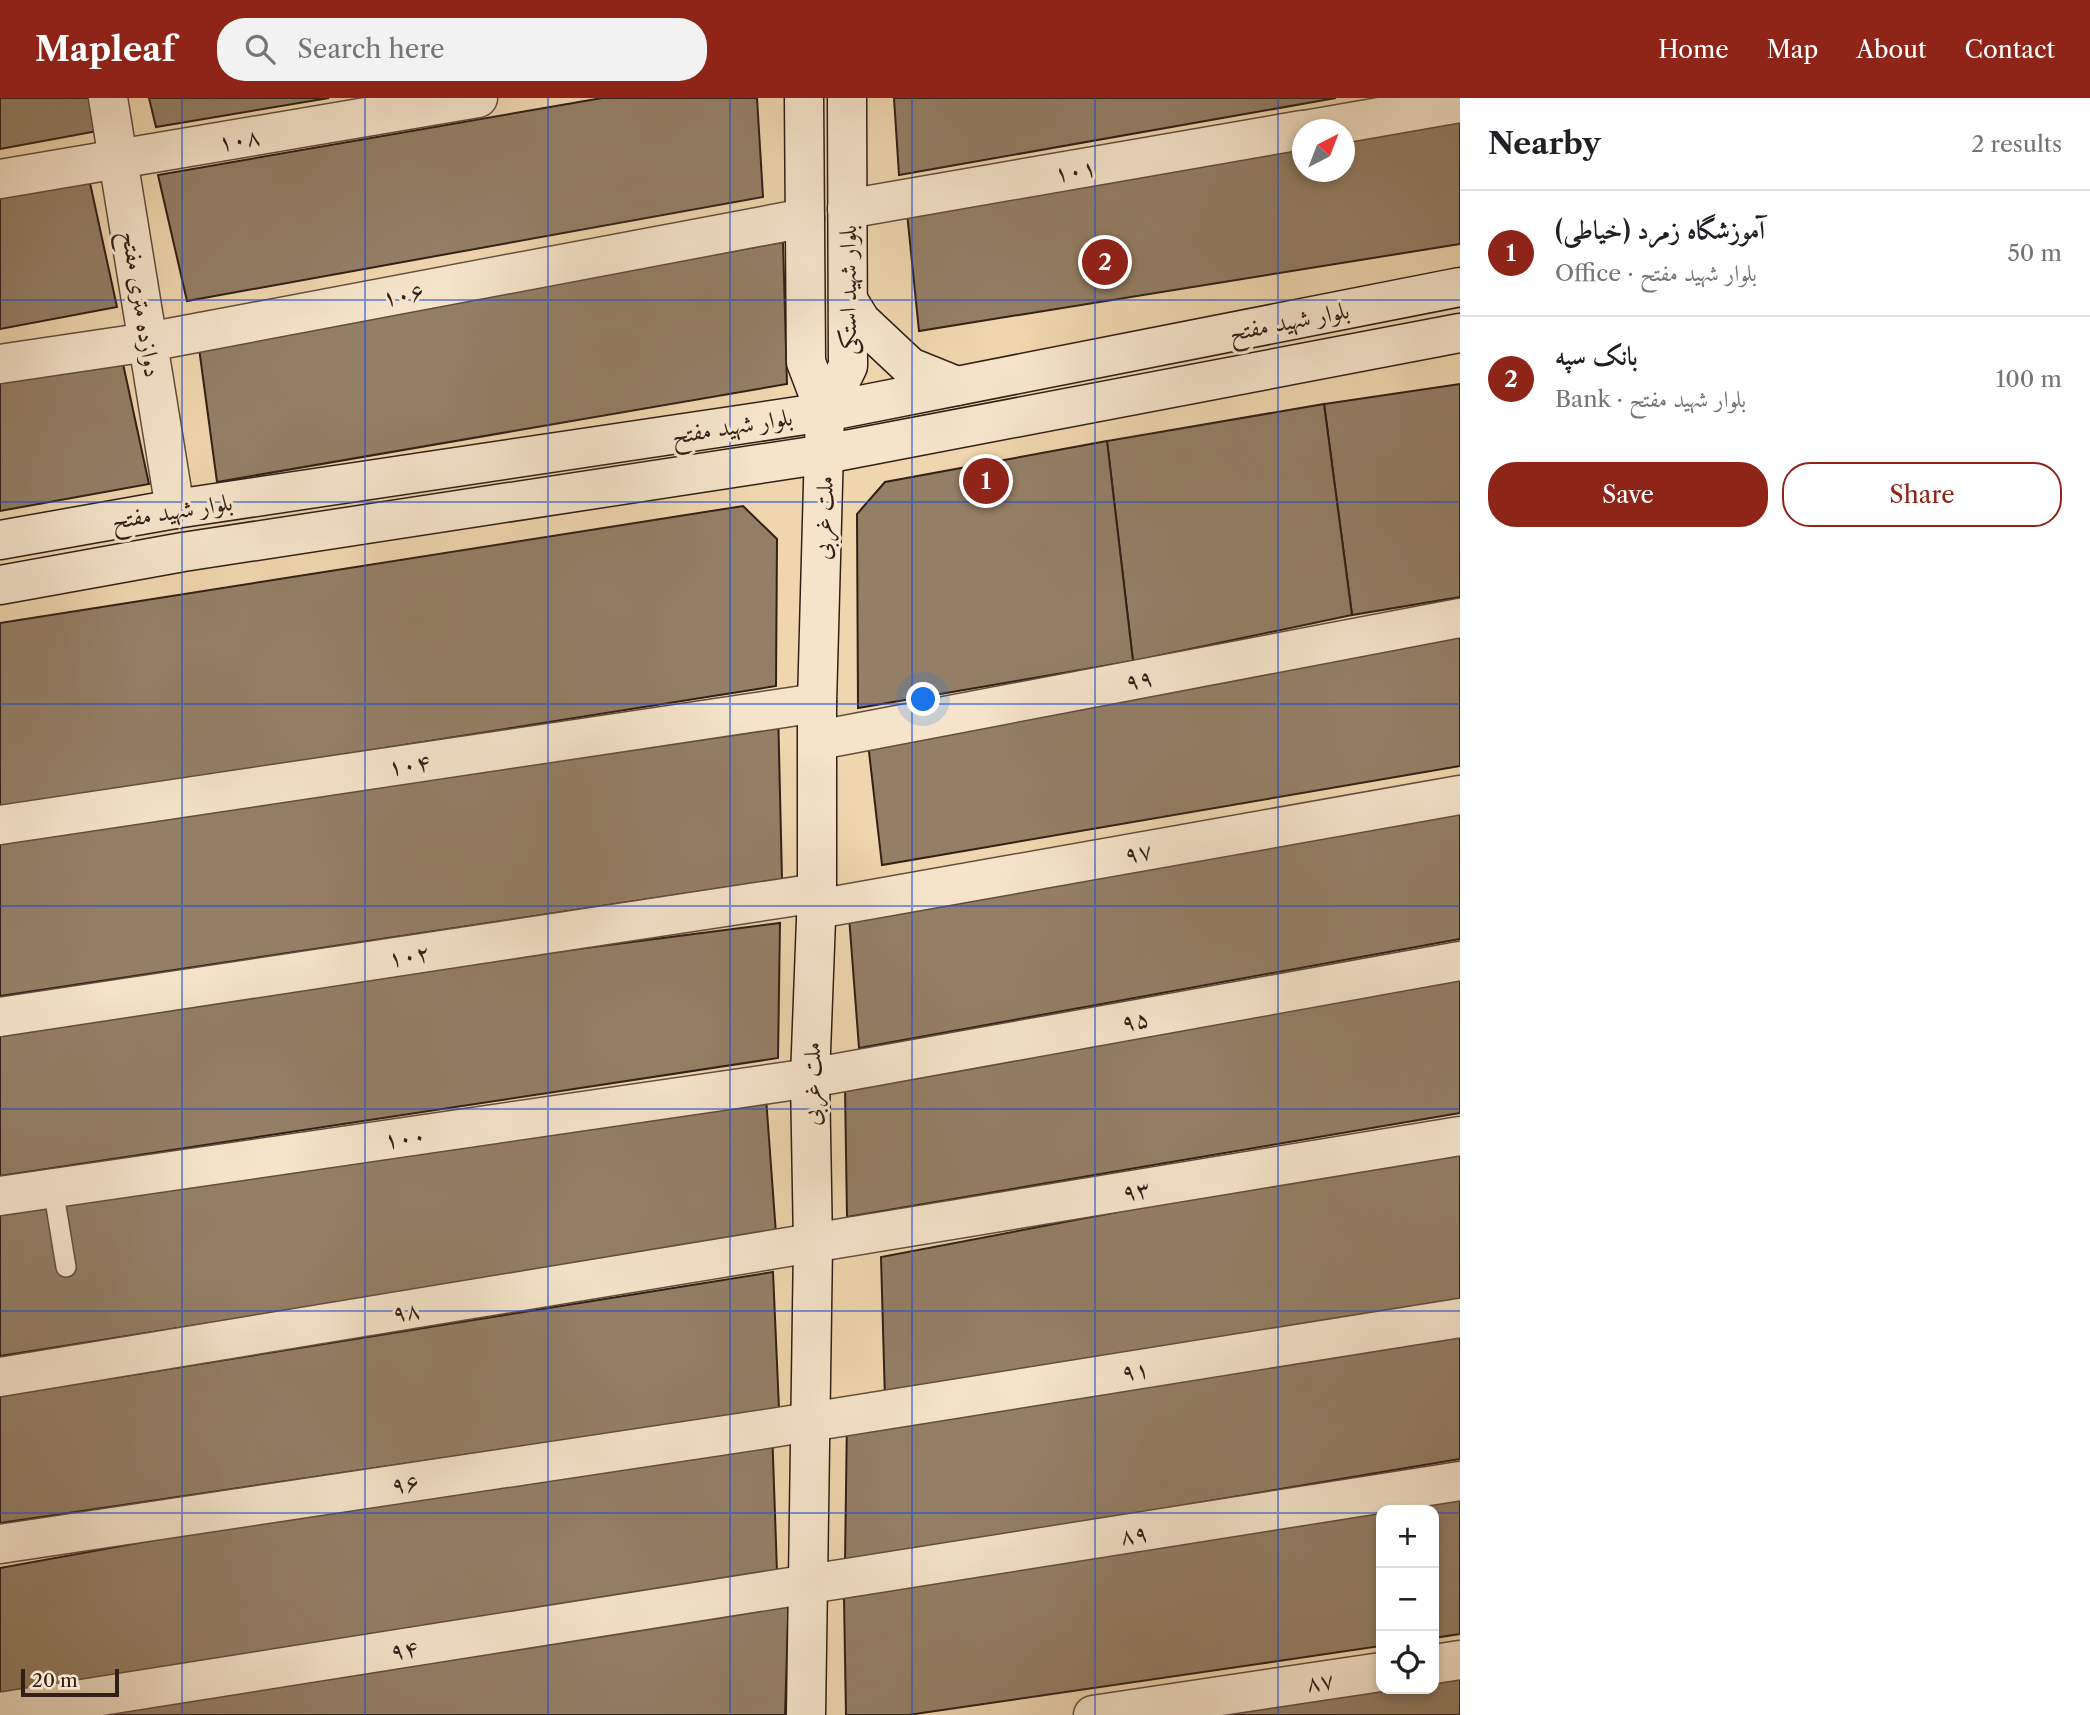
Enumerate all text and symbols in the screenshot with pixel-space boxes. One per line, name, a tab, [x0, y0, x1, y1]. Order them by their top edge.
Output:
search box	[217, 18, 707, 81]
text: Mapleaf	[35, 29, 175, 70]
icon: search	[241, 30, 279, 68]
text: Search here	[297, 33, 445, 65]
text: Home	[1658, 35, 1729, 64]
text: Map	[1767, 35, 1818, 64]
text: About	[1856, 35, 1927, 64]
text: Contact	[1965, 35, 2055, 64]
north arrow	[1292, 119, 1355, 182]
street label: ۱۰۸	[216, 121, 262, 157]
text: Nearby	[1488, 125, 1601, 162]
text: 2 results	[1971, 130, 2062, 158]
street label: ۱۰۱	[1052, 152, 1098, 188]
text: آموزشگاه زمرد (خیاطی)	[1555, 214, 1765, 246]
street label: بلوار شهید استکی	[833, 225, 864, 355]
street label: دوازده متری مفتح	[109, 229, 168, 380]
pin: 2	[1082, 236, 1128, 288]
text: 1	[1506, 239, 1516, 267]
text: 50 m	[2007, 239, 2062, 267]
text: Office · بلوار شهید مفتح	[1555, 259, 1757, 287]
street label: ۱۰۶	[380, 276, 426, 312]
street label: بلوار شهید مفتح	[1226, 295, 1353, 354]
text: بانک سپه	[1555, 340, 1638, 372]
text: 2	[1504, 365, 1518, 393]
text: 100 m	[1996, 365, 2062, 393]
text: Bank · بلوار شهید مفتح	[1555, 385, 1746, 413]
street label: بلوار شهید مفتح	[670, 402, 796, 457]
pin: 1	[963, 455, 1009, 507]
button: Save	[1488, 462, 1768, 527]
button: Share	[1782, 462, 2062, 527]
street label: ملت غربی	[807, 475, 842, 561]
street label: بلوار شهید مفتح	[110, 487, 236, 542]
street label: ۹۹	[1122, 662, 1156, 696]
your location	[906, 682, 940, 716]
street label: ۱۰۴	[386, 747, 432, 781]
street label: ۹۷	[1122, 835, 1154, 869]
street label: ۱۰۲	[386, 937, 432, 973]
street label: ۹۵	[1119, 1003, 1151, 1037]
street label: ملت غربی	[797, 1042, 829, 1126]
street label: ۱۰۰	[382, 1120, 428, 1154]
street label: ۹۳	[1120, 1173, 1152, 1207]
street label: ۹۸	[390, 1294, 422, 1328]
street label: ۹۱	[1119, 1353, 1151, 1387]
street label: ۹۶	[389, 1467, 421, 1499]
map controls	[1376, 1505, 1439, 1694]
button: +	[1376, 1505, 1439, 1568]
street label: ۸۹	[1118, 1517, 1150, 1551]
button: −	[1376, 1568, 1439, 1631]
button: locate	[1376, 1631, 1439, 1694]
street label: ۹۴	[388, 1632, 420, 1666]
street label: ۸۷	[1304, 1664, 1336, 1698]
scale bar	[21, 1666, 119, 1698]
text: 20 m	[32, 1669, 78, 1692]

